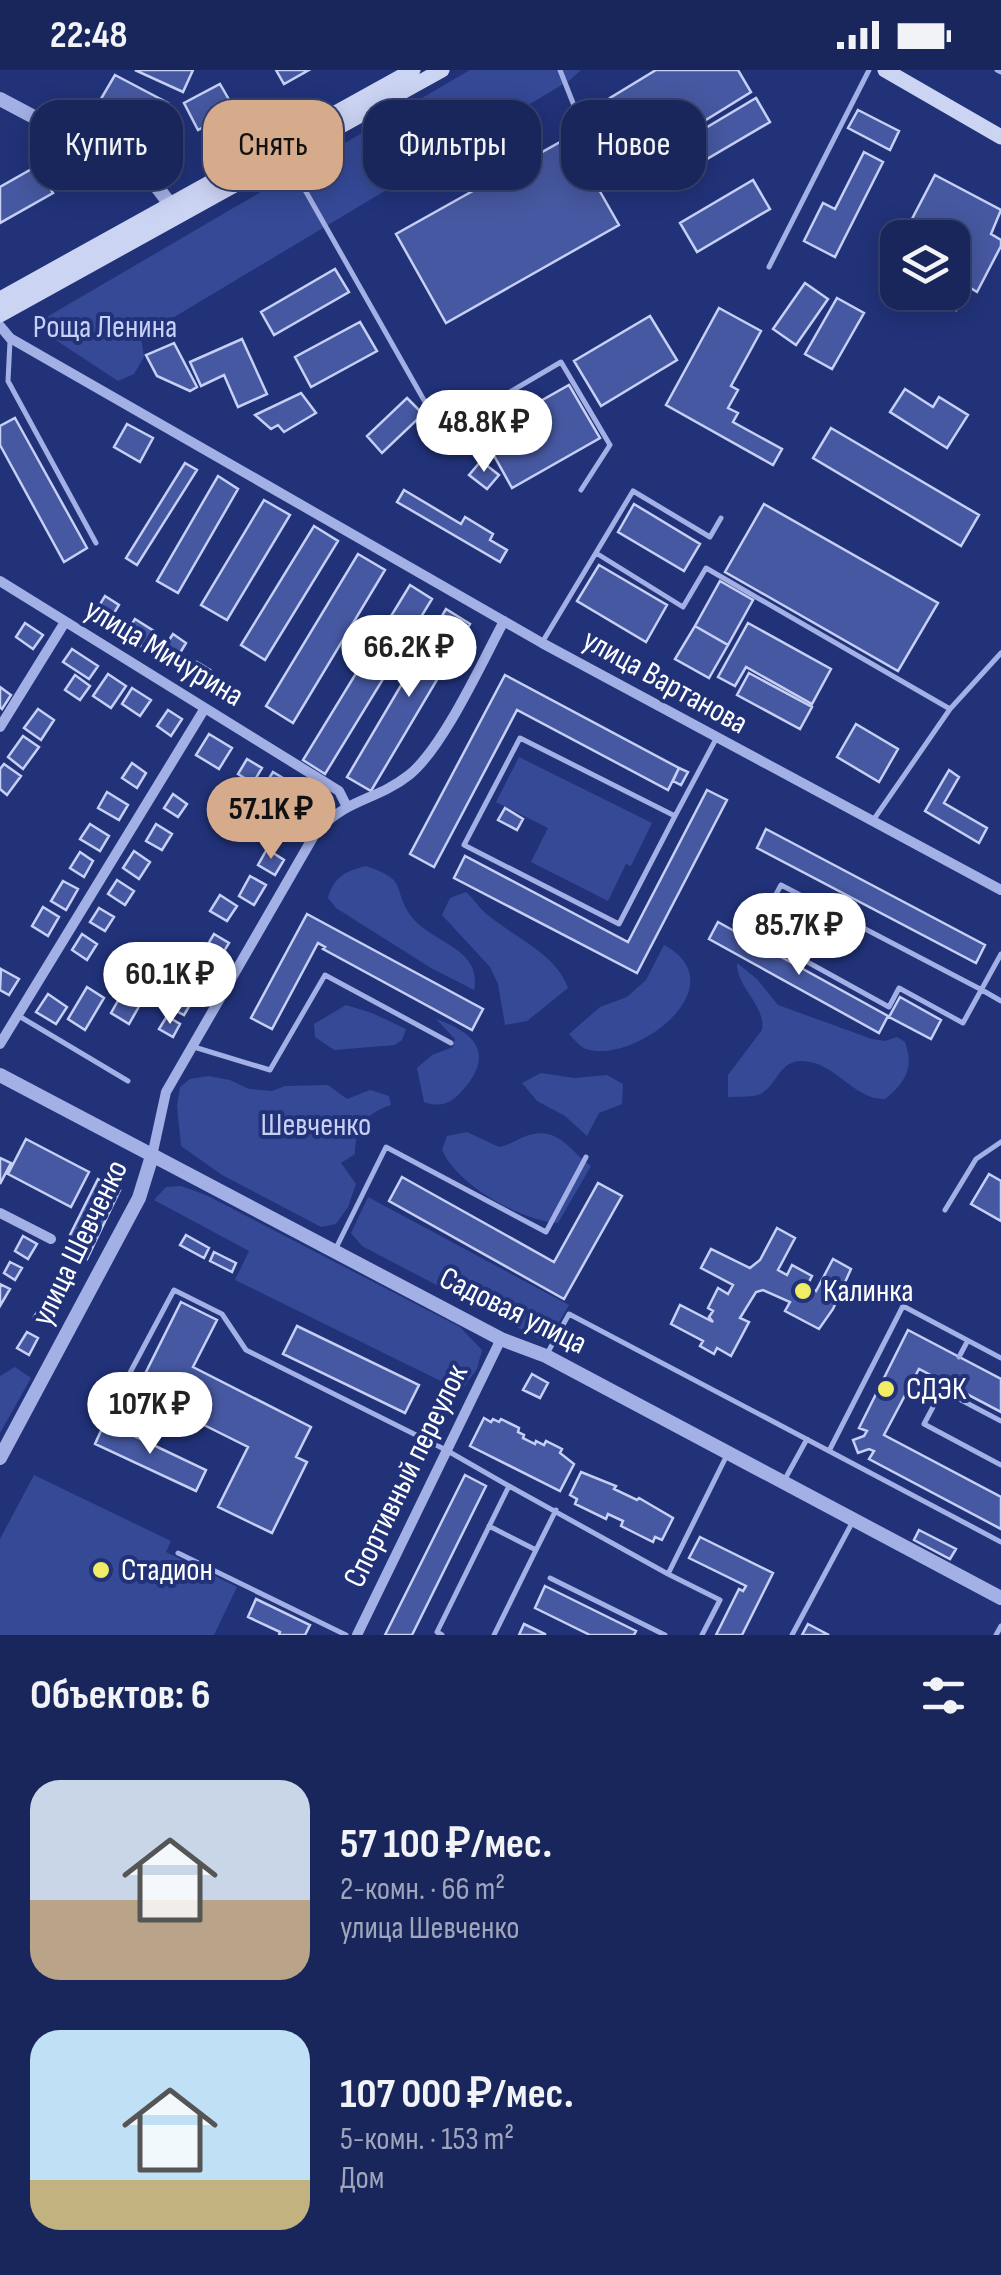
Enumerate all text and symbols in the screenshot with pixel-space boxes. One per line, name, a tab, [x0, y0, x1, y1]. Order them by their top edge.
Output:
text: 22:48	[50, 13, 127, 58]
chip: Купить	[30, 100, 183, 190]
chip: Снять	[203, 100, 343, 190]
chip: Фильтры	[363, 100, 541, 190]
chip: Новое	[561, 100, 706, 190]
map controls	[880, 220, 970, 310]
button: layers	[880, 220, 970, 310]
park label: Роща Ленина	[33, 308, 177, 347]
pin: 48.8K ₽	[392, 390, 576, 475]
text: 48.8K ₽	[438, 403, 530, 442]
street label: улица Мичурина	[77, 590, 251, 716]
pin: 66.2K ₽	[317, 615, 501, 700]
street label: улица Вартанова	[576, 621, 754, 743]
text: 66.2K ₽	[364, 628, 455, 667]
pin: 57.1K ₽	[179, 777, 363, 862]
text: 57.1K ₽	[229, 790, 313, 829]
pin: 85.7K ₽	[707, 893, 891, 978]
text: 85.7K ₽	[755, 906, 843, 945]
pin: 60.1K ₽	[78, 942, 262, 1027]
text: 60.1K ₽	[125, 955, 215, 994]
park label: Шевченко	[261, 1106, 371, 1145]
street label: улица Шевченко	[23, 1154, 137, 1332]
street label: Садовая улица	[433, 1259, 593, 1363]
place label: Калинка	[823, 1272, 914, 1311]
marker: Калинка	[792, 1280, 814, 1302]
street label: Спортивный переулок	[335, 1357, 477, 1594]
place label: СДЭК	[906, 1370, 967, 1409]
pin: 107K ₽	[69, 1372, 231, 1457]
marker: СДЭК	[875, 1378, 897, 1400]
text: 107K ₽	[109, 1385, 191, 1424]
place label: Стадион	[121, 1551, 213, 1590]
marker: Стадион	[90, 1559, 112, 1581]
icon: filters	[916, 1668, 971, 1723]
text: Объектов: 6	[30, 1670, 210, 1721]
text: 57 100 ₽/мес.	[340, 1819, 552, 1870]
icon: home	[110, 1820, 230, 1940]
text: 2-комн. · 66 m²	[340, 1870, 505, 1909]
text: улица Шевченко	[340, 1909, 519, 1948]
text: 107 000 ₽/мес.	[340, 2069, 574, 2120]
icon: home	[110, 2070, 230, 2190]
text: 5-комн. · 153 m²	[340, 2120, 514, 2159]
text: Дом	[340, 2159, 384, 2198]

